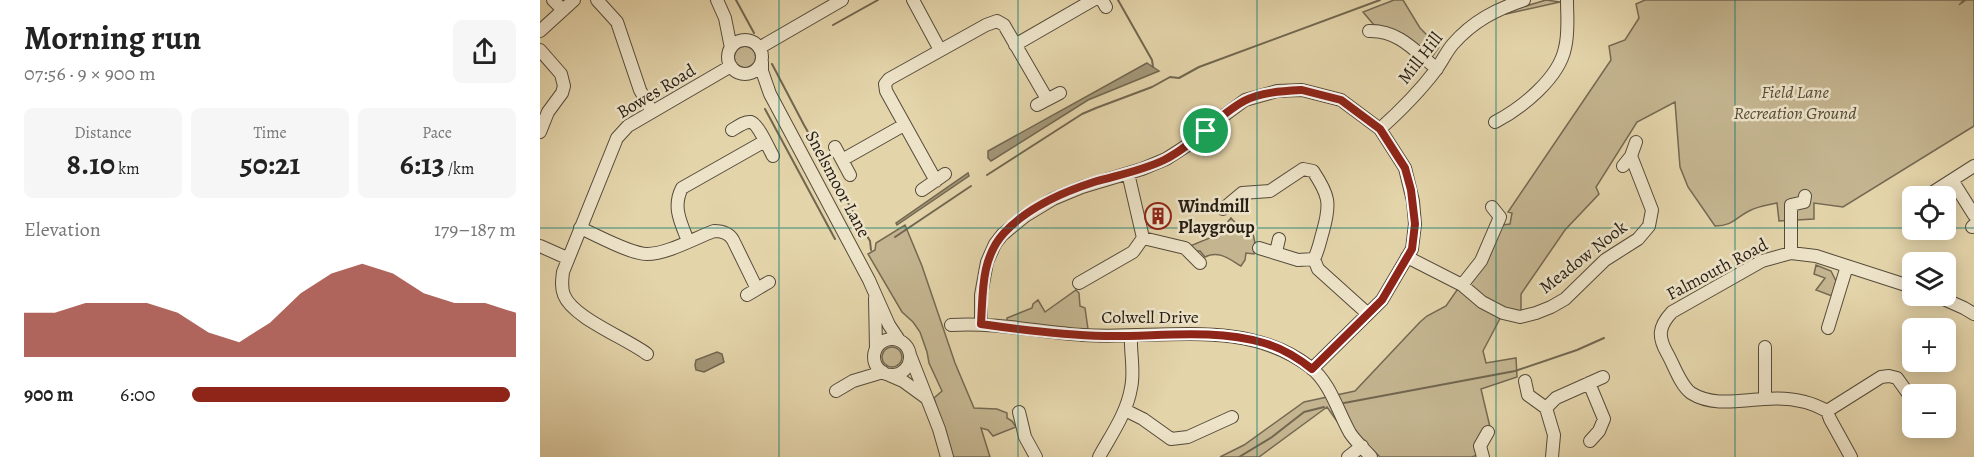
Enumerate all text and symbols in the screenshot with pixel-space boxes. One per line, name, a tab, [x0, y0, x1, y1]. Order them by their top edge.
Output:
text: Morning run	[24, 15, 201, 60]
button: share	[453, 20, 516, 83]
street label: Mill Hill	[1392, 27, 1448, 89]
street label: Bowes Road	[612, 58, 700, 124]
text: 07:56 · 9 × 900 m	[24, 60, 156, 87]
park label: Field Lane Recreation Ground	[1733, 80, 1857, 125]
pin	[1180, 105, 1231, 156]
icon: arrive	[1189, 114, 1222, 147]
text: Distance	[74, 122, 132, 144]
text: Time	[253, 122, 287, 144]
text: Pace	[422, 122, 452, 144]
street label: Snelsmoor Lane	[800, 126, 876, 242]
text: 8.10	[67, 144, 115, 184]
text: 50:21	[240, 144, 300, 184]
text: 6:13	[400, 144, 445, 184]
text: km	[115, 158, 139, 180]
text: /km	[445, 158, 474, 180]
map controls	[1902, 186, 1956, 438]
button: locate	[1902, 186, 1956, 240]
place label: Windmill Playgroup	[1177, 194, 1255, 239]
building icon: Windmill Playgroup	[1143, 201, 1173, 231]
street label: Meadow Nook	[1534, 215, 1632, 299]
text: Elevation	[24, 216, 101, 243]
text: 179–187 m	[434, 216, 516, 243]
street label: Falmouth Road	[1662, 232, 1772, 306]
button: layers	[1902, 252, 1956, 306]
street label: Colwell Drive	[1101, 305, 1199, 329]
button: +	[1902, 318, 1956, 372]
text: 900 m	[24, 381, 74, 408]
text: 6:00	[120, 381, 155, 408]
button: −	[1902, 384, 1956, 438]

